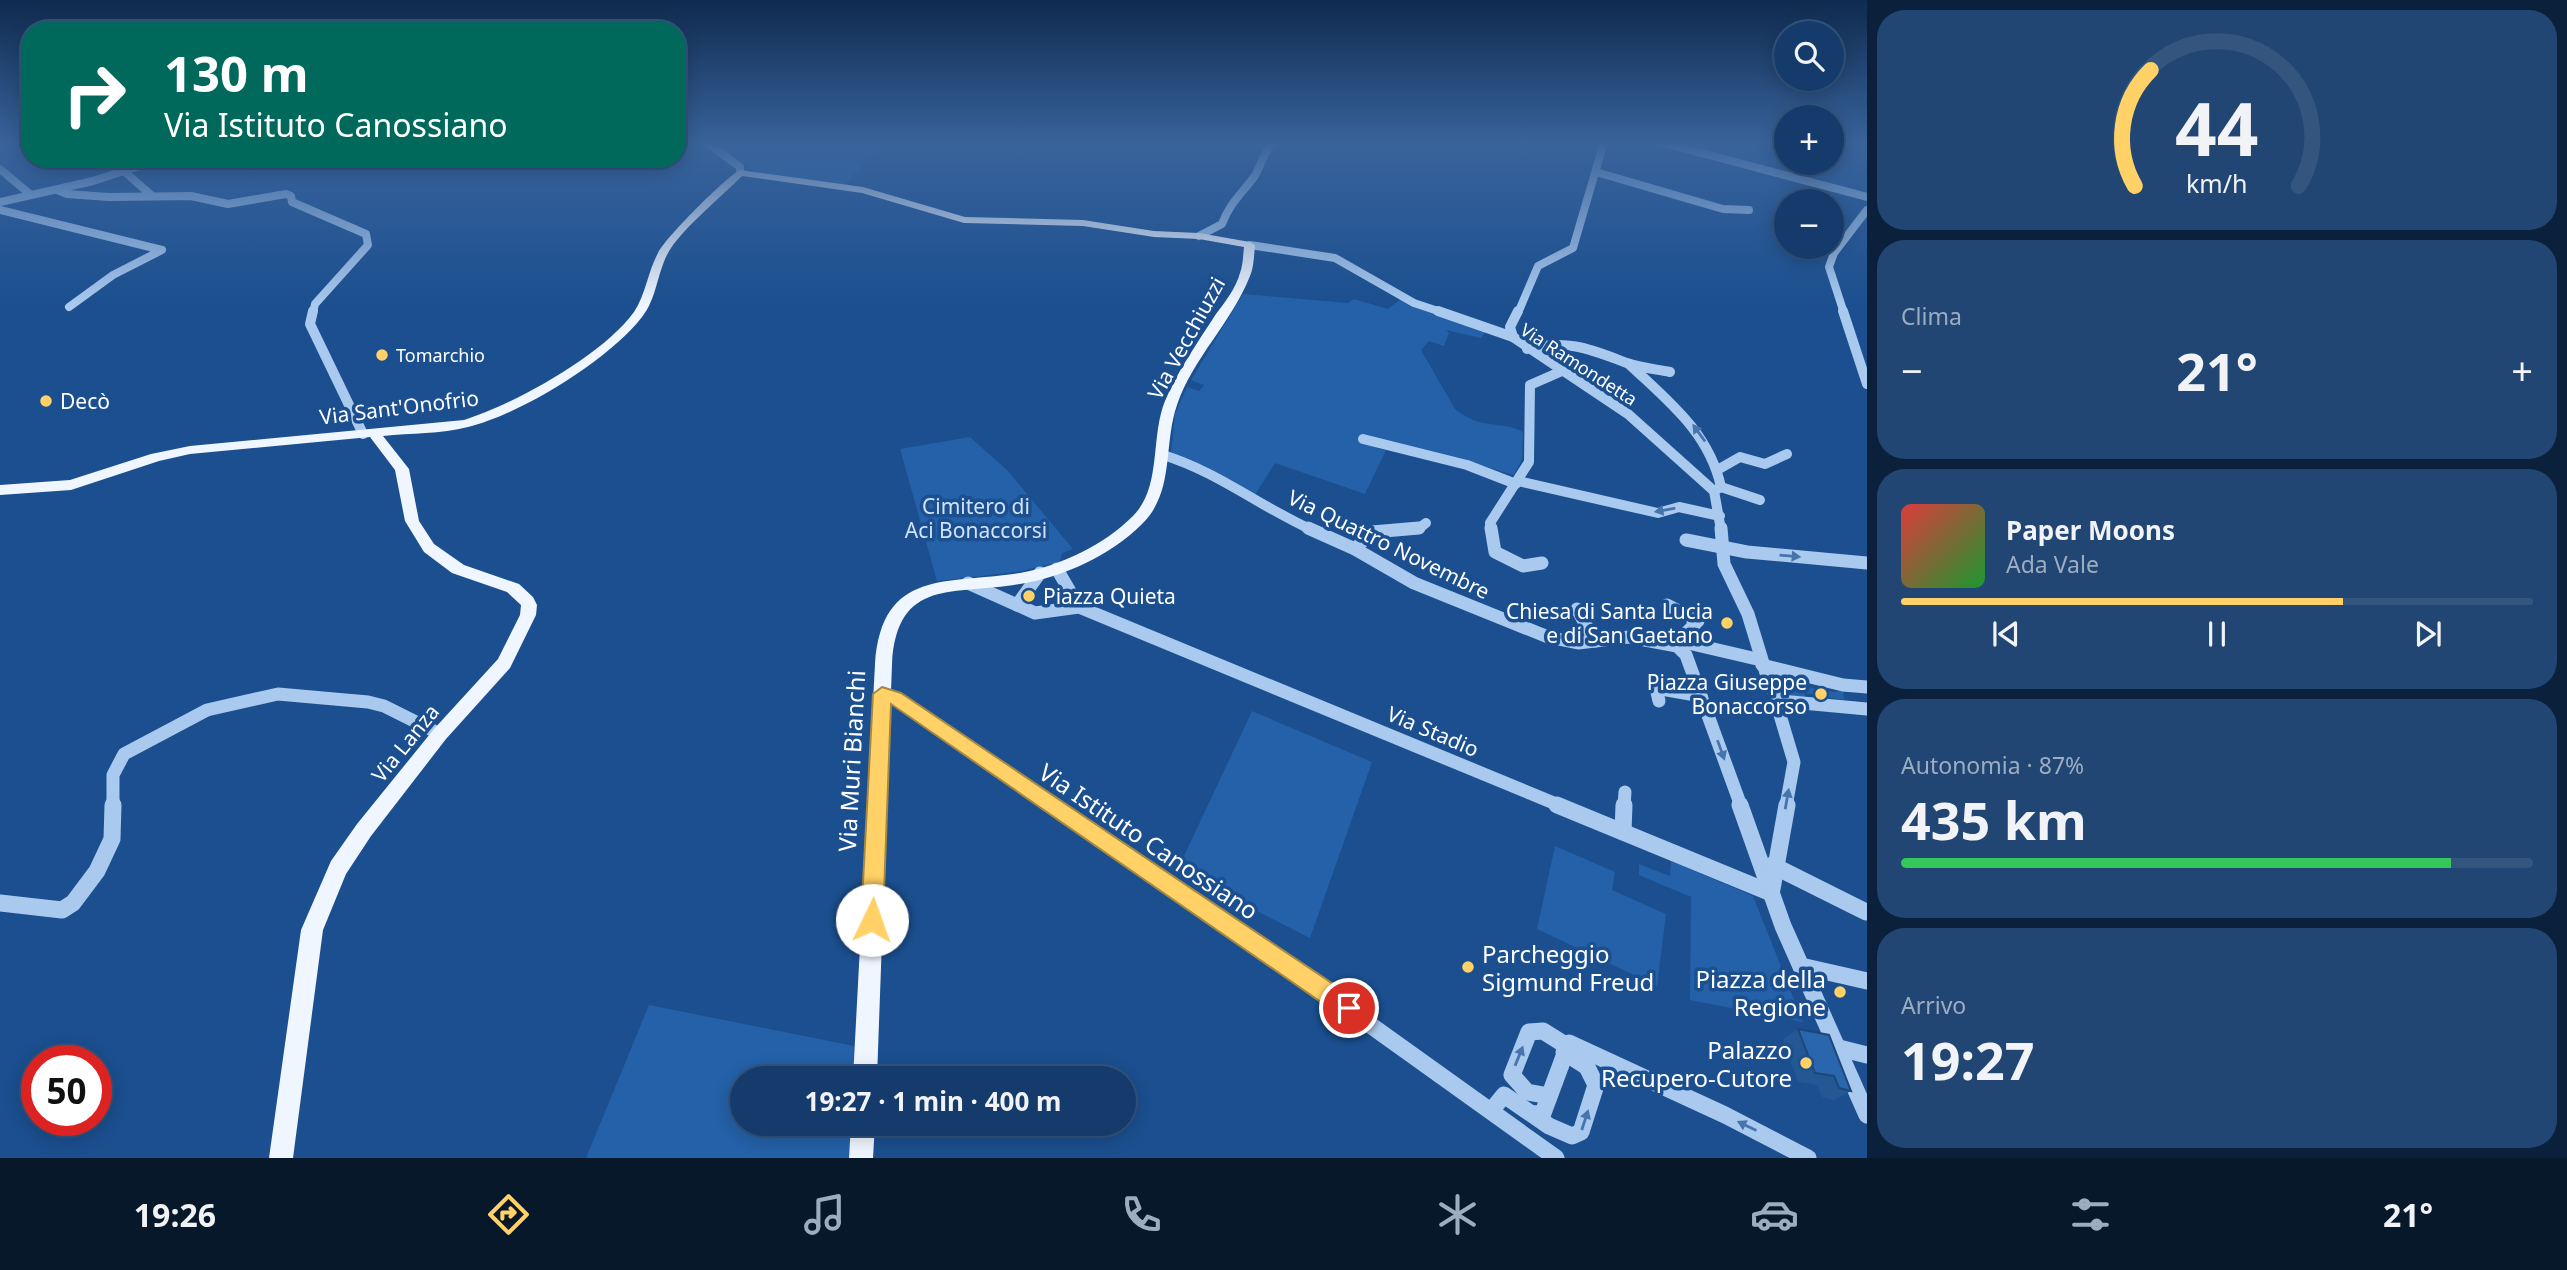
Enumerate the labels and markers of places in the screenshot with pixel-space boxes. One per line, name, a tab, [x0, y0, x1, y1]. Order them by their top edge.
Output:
place label: Tomarchio	[396, 343, 485, 367]
marker: Tomarchio	[374, 347, 390, 363]
place label: Decò	[60, 387, 110, 415]
marker: Decò	[38, 393, 54, 409]
place label: Piazza Quieta	[1043, 582, 1176, 610]
marker: Piazza Quieta	[1021, 588, 1037, 604]
place label: Chiesa di Santa Lucia e di San Gaetano	[1506, 597, 1713, 649]
marker: Chiesa di Santa Lucia e di San Gaetano	[1719, 615, 1735, 631]
place label: Piazza Giuseppe Bonaccorso	[1647, 668, 1807, 720]
marker: Piazza Giuseppe Bonaccorso	[1813, 686, 1829, 702]
place label: Parcheggio Sigmund Freud	[1482, 937, 1654, 998]
marker: Parcheggio Sigmund Freud	[1460, 959, 1476, 975]
place label: Piazza della Regione	[1695, 962, 1826, 1023]
pin	[1319, 978, 1379, 1038]
marker: Piazza della Regione	[1832, 984, 1848, 1000]
place label: Palazzo Recupero-Cutore	[1601, 1033, 1792, 1094]
marker: Palazzo Recupero-Cutore	[1798, 1055, 1814, 1071]

